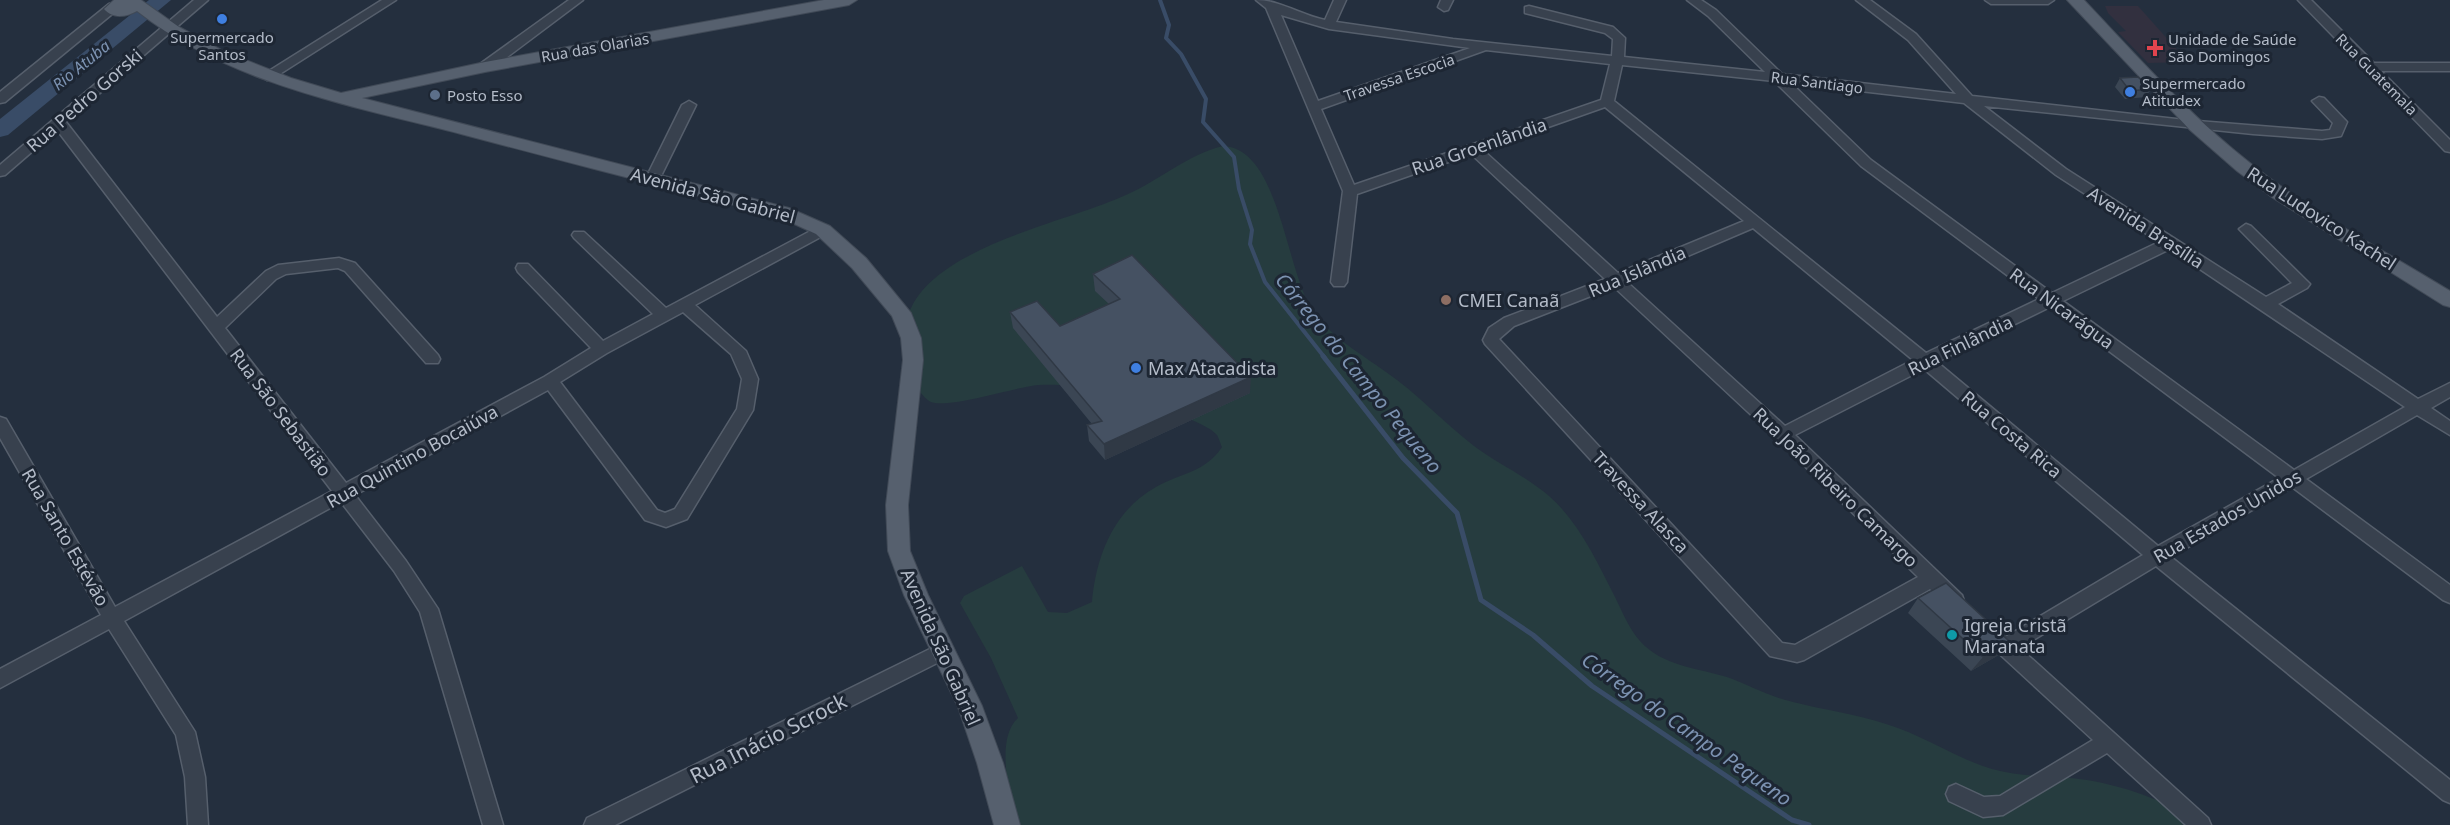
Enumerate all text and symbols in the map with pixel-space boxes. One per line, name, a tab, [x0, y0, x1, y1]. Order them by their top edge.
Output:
marker: Supermercado Santos	[215, 12, 229, 26]
place label: Supermercado Santos	[170, 27, 274, 64]
street label: Rua das Olarias	[539, 28, 651, 66]
place label: Unidade de Saúde São Domingos	[2168, 29, 2297, 66]
street label: Rua Guatemala	[2332, 29, 2422, 119]
water label: Rio Atuba	[48, 35, 114, 95]
marker: Unidade de Saúde São Domingos	[2146, 39, 2164, 57]
street label: Rua Pedro Gorski	[21, 43, 147, 157]
street label: Travessa Escocia	[1341, 49, 1457, 105]
street label: Rua Santiago	[1770, 66, 1864, 98]
place label: Supermercado Atitudex	[2142, 73, 2246, 110]
place label: Posto Esso	[447, 85, 523, 105]
marker: Supermercado Atitudex	[2123, 85, 2137, 99]
marker: Posto Esso	[428, 88, 442, 102]
street label: Rua Groenlândia	[1408, 112, 1550, 180]
street label: Rua Ludovico Kachel	[2243, 161, 2401, 275]
street label: Avenida São Gabriel	[628, 162, 798, 228]
street label: Avenida Brasília	[2083, 180, 2209, 274]
street label: Rua Islândia	[1585, 240, 1689, 302]
street label: Rua Nicarágua	[2005, 262, 2119, 354]
water label: Córrego do Campo Pequeno	[1270, 267, 1448, 479]
place label: CMEI Canaã	[1458, 288, 1559, 312]
marker: CMEI Canaã	[1439, 293, 1453, 307]
street label: Rua Finlândia	[1904, 309, 2016, 381]
street label: Rua São Sebastião	[225, 343, 337, 481]
place label: Max Atacadista	[1148, 356, 1276, 380]
marker: Max Atacadista	[1129, 361, 1143, 375]
street label: Rua Costa Rica	[1957, 385, 2067, 483]
street label: Rua Quintino Bocaiúva	[322, 399, 502, 513]
street label: Rua João Ribeiro Camargo	[1748, 402, 1924, 572]
street label: Travessa Alasca	[1587, 446, 1695, 558]
street label: Rua Santo Estévão	[17, 464, 115, 610]
street label: Rua Estados Unidos	[2149, 464, 2305, 568]
street label: Avenida São Gabriel	[896, 565, 986, 729]
place label: Igreja Cristã Maranata	[1964, 613, 2067, 658]
marker: Igreja Cristã Maranata	[1945, 628, 1959, 642]
water label: Córrego do Campo Pequeno	[1577, 646, 1797, 812]
street label: Rua Inácio Scrock	[685, 686, 852, 790]

